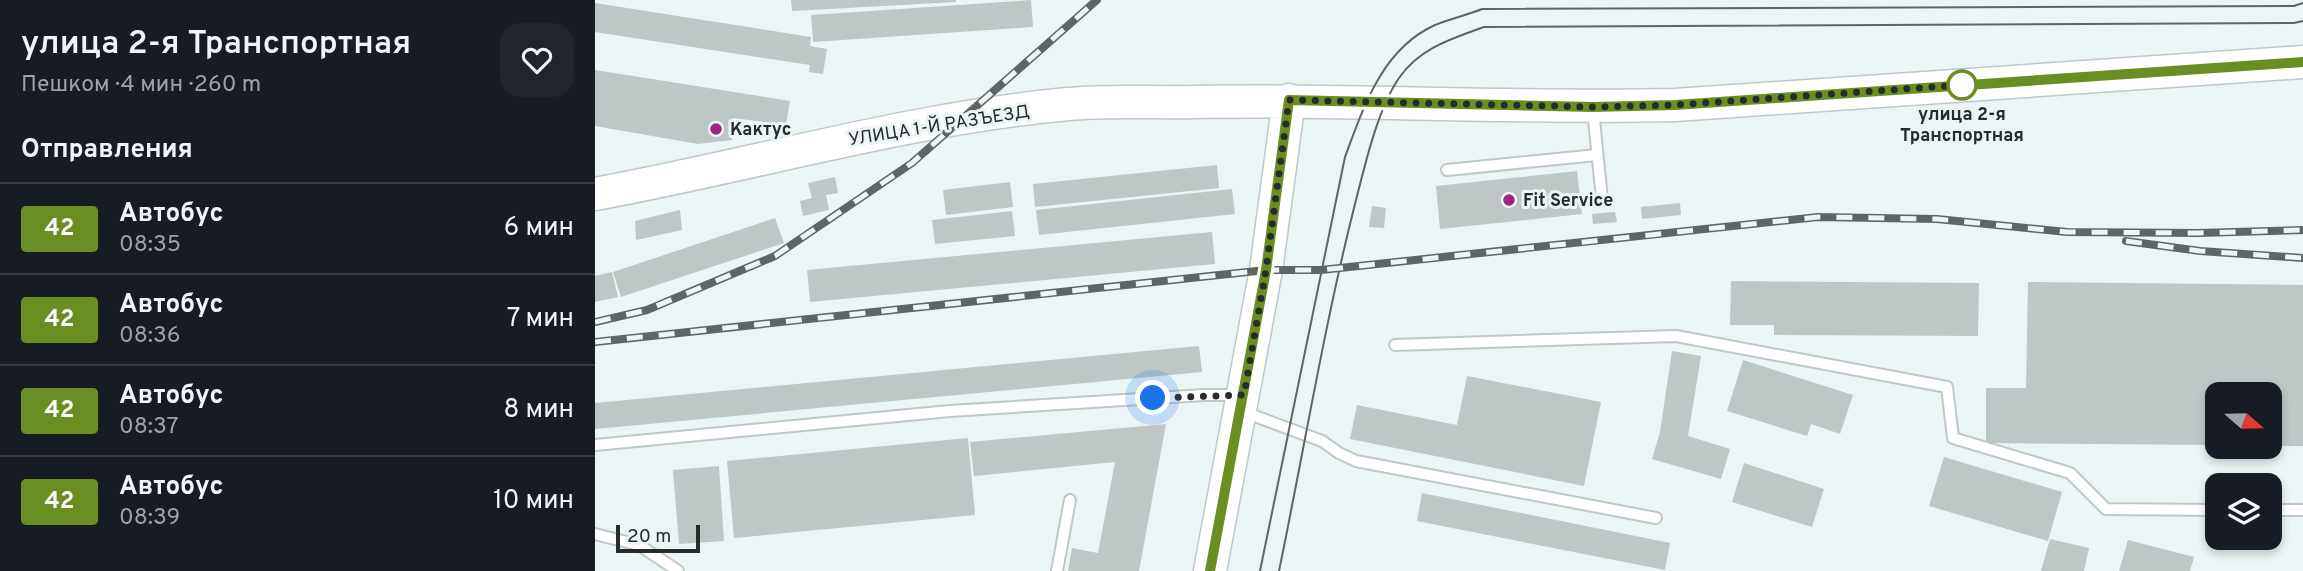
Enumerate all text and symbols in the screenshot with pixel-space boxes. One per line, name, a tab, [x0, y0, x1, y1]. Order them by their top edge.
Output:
button: heart	[500, 23, 574, 97]
text: улица 2-я Транспортная	[21, 24, 411, 66]
marker: улица 2-я Транспортная	[1947, 70, 1977, 100]
text: Пешком · 4 мин · 260 m	[21, 71, 261, 100]
street label: УЛИЦА 1-Й РАЗЪЕЗД	[847, 99, 1031, 152]
place label: улица 2-я Транспортная	[1900, 104, 2024, 148]
place label: Кактус	[730, 119, 792, 142]
marker: Кактус	[708, 121, 724, 137]
text: Отправления	[21, 134, 193, 167]
place label: Fit Service	[1523, 190, 1613, 213]
marker: Fit Service	[1501, 192, 1517, 208]
text: Автобус	[119, 198, 224, 231]
text: 6 мин	[504, 212, 574, 245]
text: 42	[44, 214, 75, 244]
text: 08:35	[119, 231, 181, 260]
text: Автобус	[119, 289, 224, 322]
text: 7 мин	[507, 303, 574, 336]
text: 42	[44, 305, 75, 335]
text: 08:36	[119, 322, 181, 351]
text: Автобус	[119, 380, 224, 413]
your location	[1135, 380, 1170, 415]
north arrow	[2205, 382, 2282, 458]
map controls	[2205, 382, 2282, 550]
text: 8 мин	[503, 394, 574, 427]
text: 42	[44, 396, 75, 426]
text: 08:37	[119, 413, 179, 442]
text: Автобус	[119, 471, 224, 504]
button: layers	[2205, 473, 2282, 550]
text: 10 мин	[493, 485, 574, 518]
text: 42	[44, 487, 75, 517]
text: 08:39	[119, 504, 180, 533]
scale bar	[616, 522, 700, 554]
text: 20 m	[627, 525, 671, 549]

